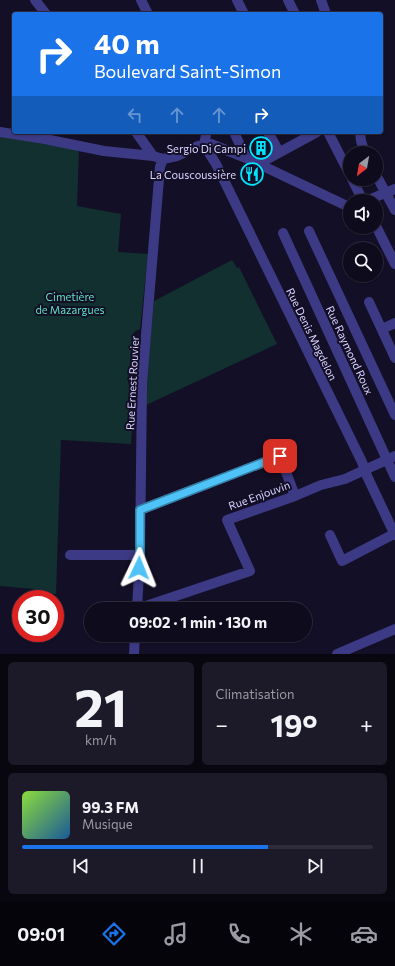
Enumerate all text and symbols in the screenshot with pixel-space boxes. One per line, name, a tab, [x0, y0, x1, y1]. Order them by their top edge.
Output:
text: 40 m	[94, 26, 160, 60]
icon: right	[28, 28, 80, 80]
text: Boulevard Saint-Simon	[94, 60, 281, 82]
icon: left	[124, 104, 146, 126]
icon: ahead	[166, 104, 188, 126]
icon: ahead	[208, 104, 230, 126]
icon: right	[250, 104, 272, 126]
building icon: Sergio Di Campi	[248, 135, 274, 161]
place label: Sergio Di Campi	[167, 142, 246, 155]
north arrow	[343, 146, 383, 186]
map controls	[343, 146, 383, 282]
restaurant icon: La Couscoussière	[239, 161, 265, 187]
place label: La Couscoussière	[150, 168, 236, 181]
button: sound	[343, 194, 383, 234]
button: search	[343, 242, 383, 282]
street label: Rue Denis Magdelon	[284, 286, 340, 382]
park label: Cimetière de Mazargues	[36, 290, 104, 316]
street label: Rue Raymond Roux	[324, 304, 376, 397]
street label: Rue Ernest Rouvier	[123, 335, 141, 430]
pin	[263, 439, 297, 473]
icon: arrive	[269, 445, 291, 467]
street label: Rue Enjouvin	[226, 478, 292, 512]
position arrow	[118, 547, 160, 589]
speed limit sign: 30	[12, 590, 64, 642]
text: 09:02 · 1 min · 130 m	[129, 613, 267, 631]
text: 21	[74, 674, 127, 738]
text: Climatisation	[216, 686, 294, 702]
text: 19°	[270, 706, 318, 743]
text: −	[216, 711, 228, 738]
text: +	[360, 711, 373, 738]
text: km/h	[85, 732, 117, 748]
text: 99.3 FM	[82, 798, 139, 816]
text: Musique	[82, 816, 133, 832]
icon: previous	[70, 855, 92, 877]
icon: pause	[187, 855, 209, 877]
icon: next	[304, 855, 326, 877]
icon: directions	[100, 920, 128, 948]
icon: music	[162, 920, 190, 948]
icon: phone	[225, 920, 253, 948]
icon: climate	[287, 920, 315, 948]
icon: car	[350, 920, 378, 948]
text: 09:01	[17, 923, 65, 945]

